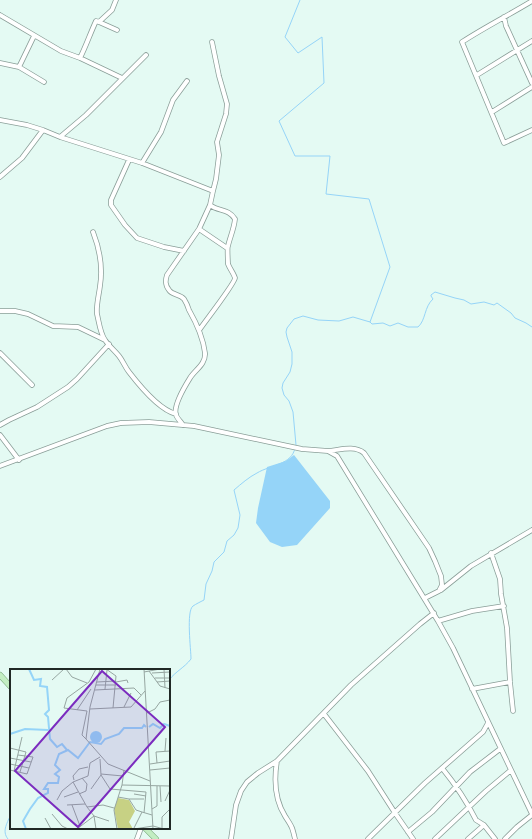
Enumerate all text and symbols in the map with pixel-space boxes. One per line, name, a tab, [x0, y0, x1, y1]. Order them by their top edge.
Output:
inset map	[10, 669, 170, 829]

